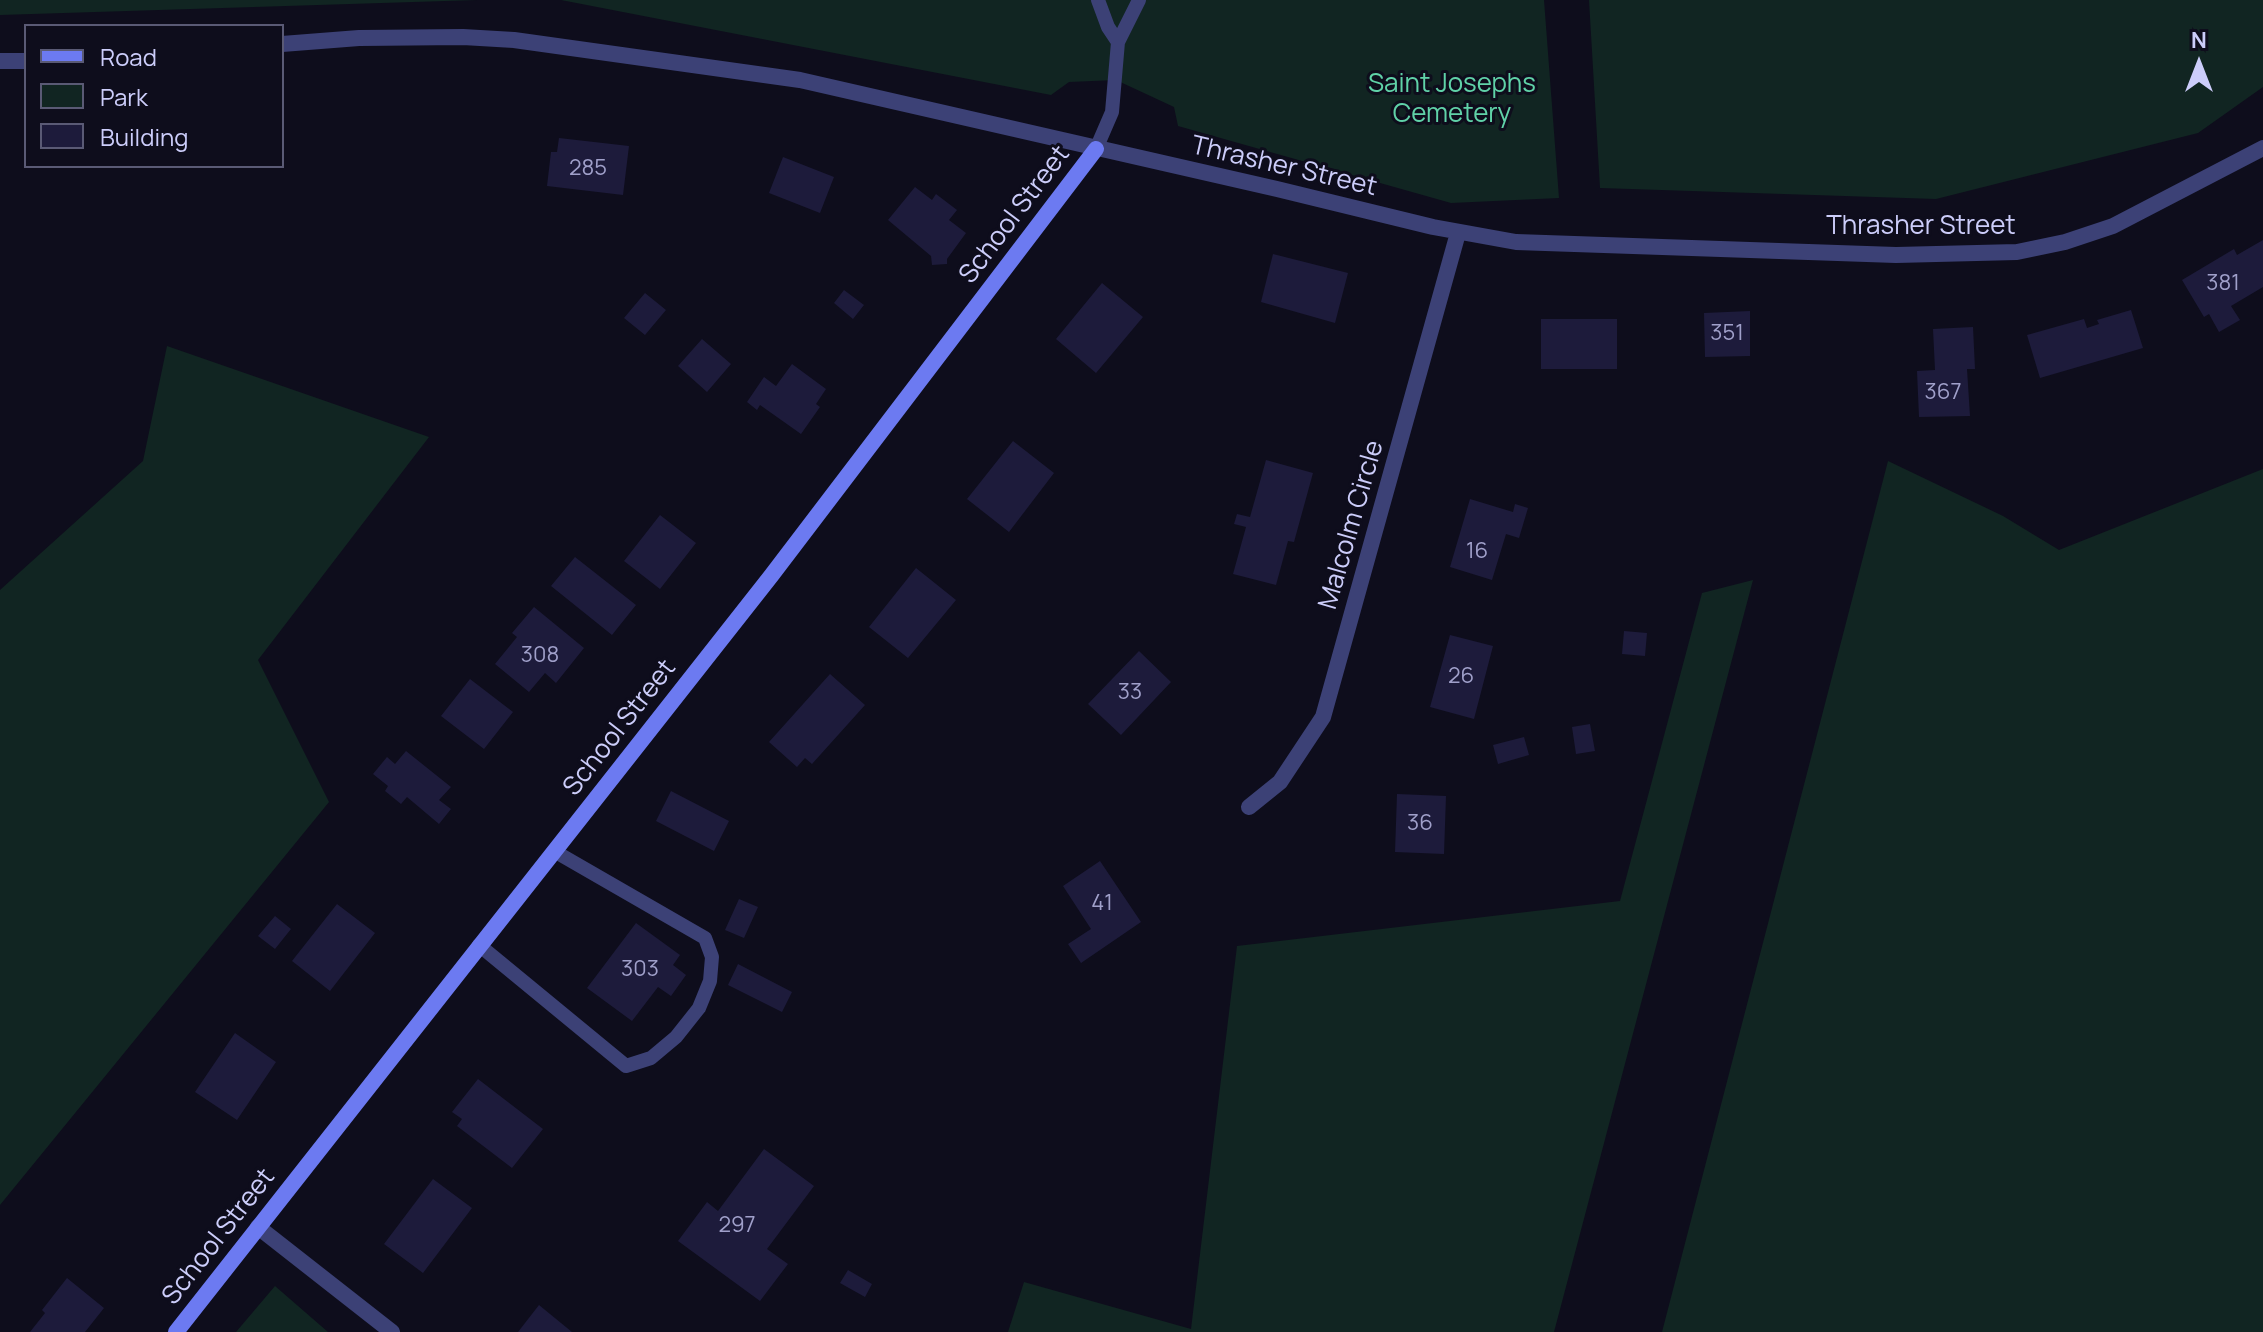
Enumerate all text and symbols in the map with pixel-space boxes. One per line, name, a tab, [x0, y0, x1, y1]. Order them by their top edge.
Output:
legend	[24, 24, 284, 168]
north arrow	[2159, 24, 2239, 104]
text: N	[2191, 25, 2207, 55]
text: Road	[100, 40, 157, 73]
park label: Saint Josephs Cemetery	[1368, 69, 1536, 130]
text: Park	[100, 80, 148, 113]
text: Building	[100, 120, 188, 153]
street label: Thrasher Street	[1188, 130, 1380, 204]
street label: School Street	[953, 140, 1077, 290]
house number: 285	[569, 156, 607, 182]
street label: Thrasher Street	[1826, 211, 2016, 243]
house number: 381	[2206, 271, 2240, 297]
house number: 351	[1710, 321, 1744, 347]
house number: 367	[1925, 380, 1961, 406]
street label: Malcolm Circle	[1313, 437, 1391, 613]
house number: 16	[1466, 539, 1488, 565]
house number: 308	[521, 643, 559, 669]
street label: School Street	[557, 654, 683, 802]
house number: 26	[1448, 664, 1474, 690]
house number: 33	[1118, 680, 1142, 706]
house number: 36	[1407, 811, 1433, 837]
house number: 41	[1091, 891, 1113, 917]
house number: 303	[621, 957, 659, 983]
street label: School Street	[156, 1163, 282, 1311]
house number: 297	[719, 1213, 755, 1239]

